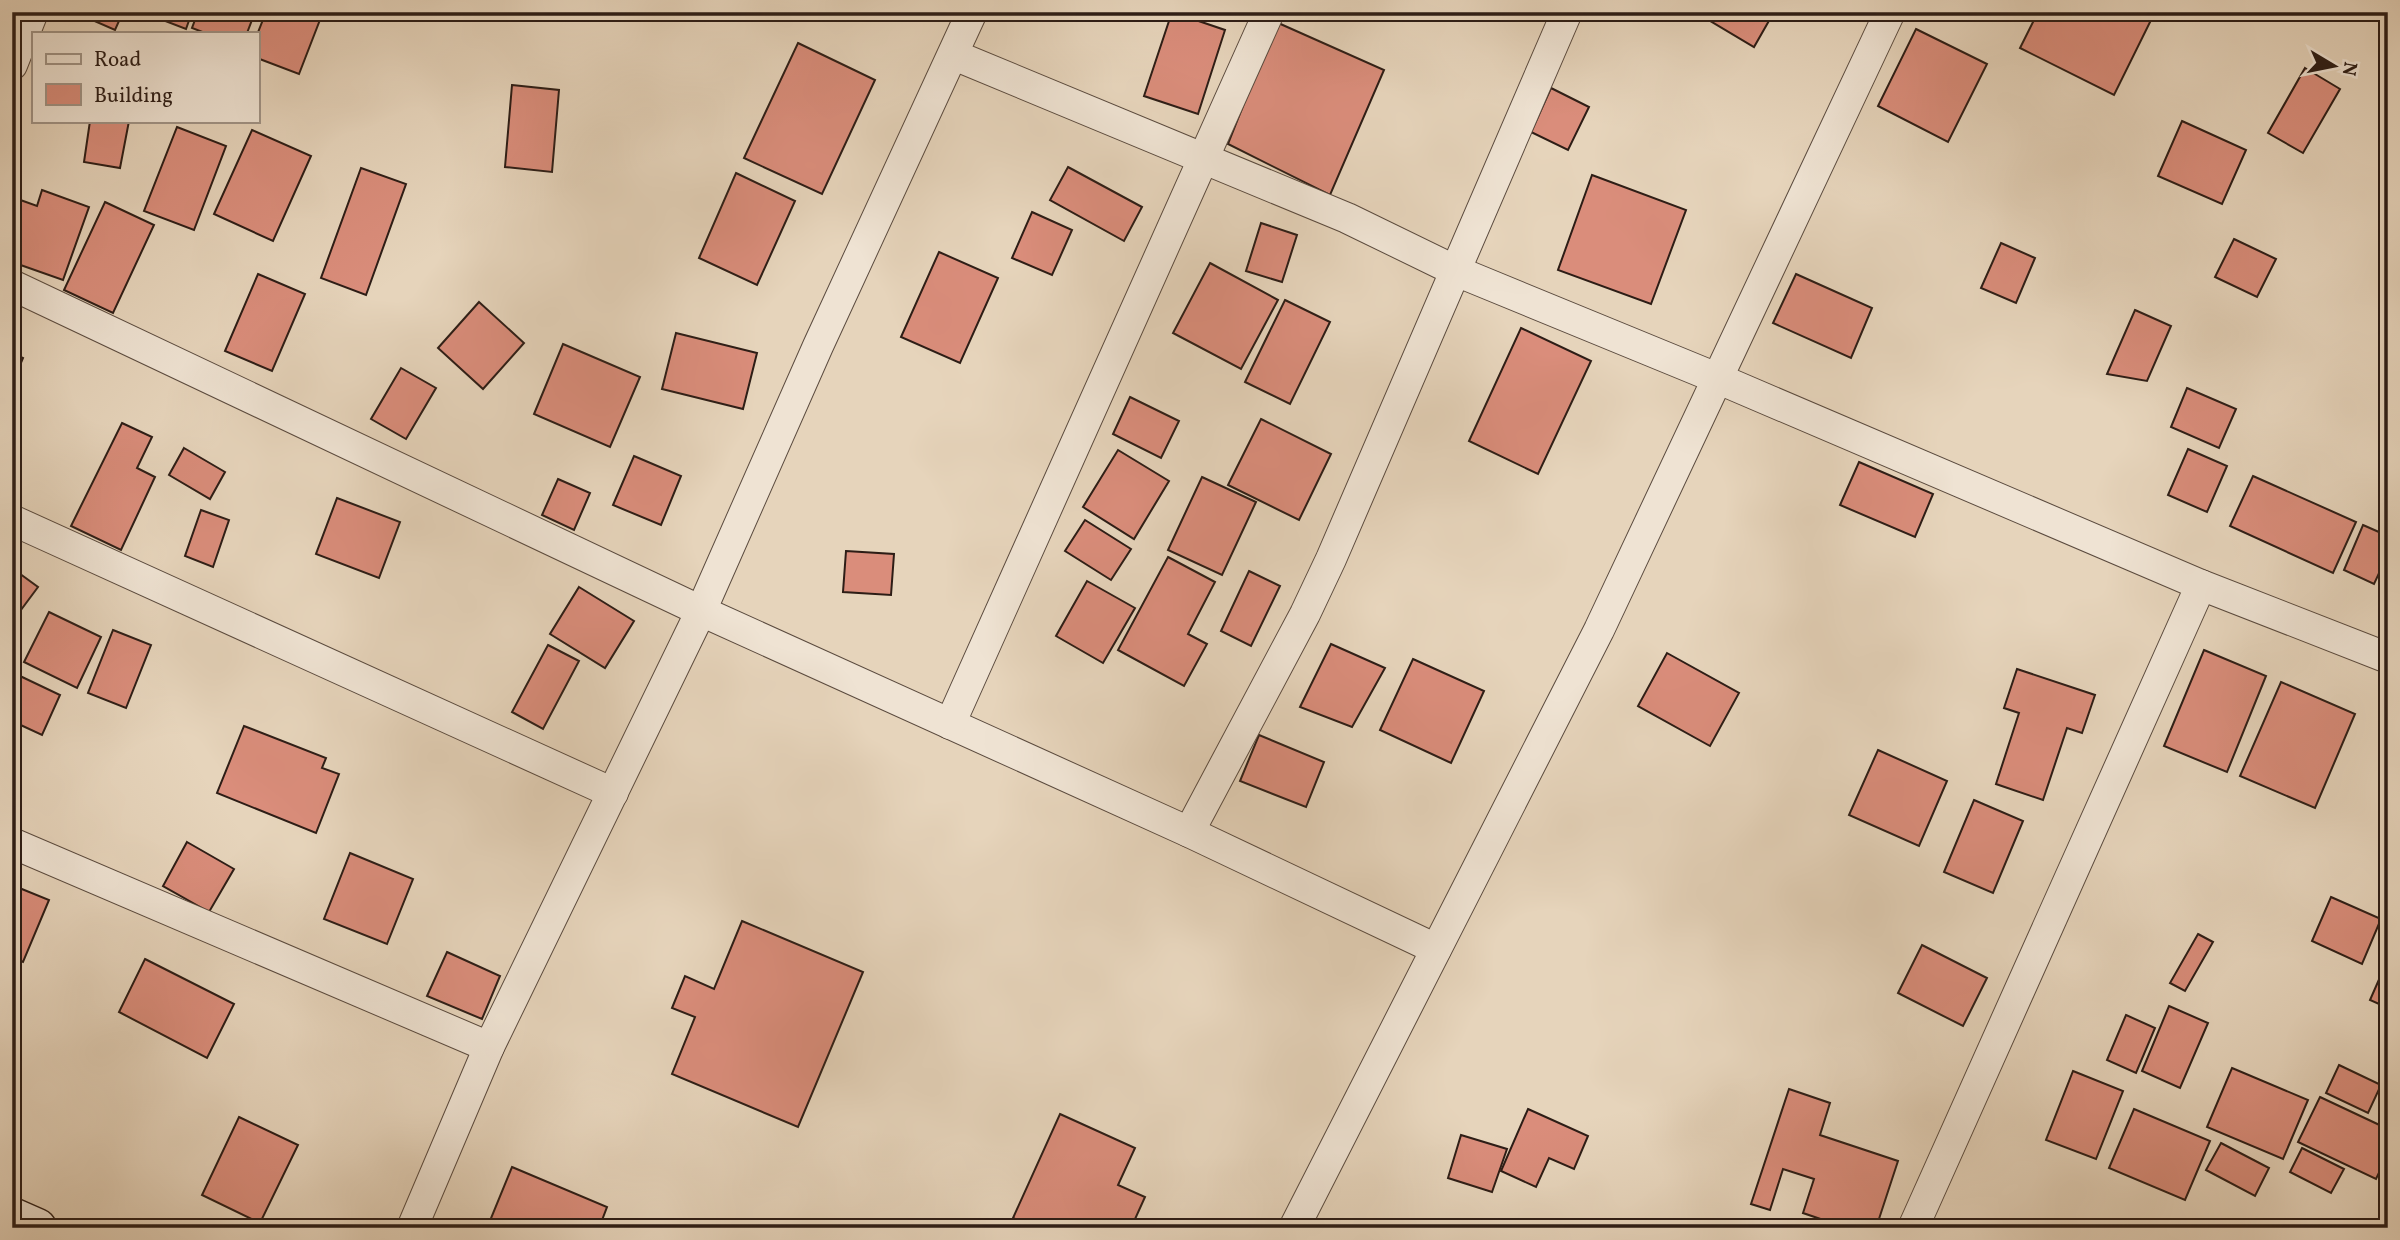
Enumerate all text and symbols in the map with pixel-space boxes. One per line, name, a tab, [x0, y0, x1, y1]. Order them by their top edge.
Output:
legend	[32, 32, 259, 122]
north arrow	[2298, 32, 2368, 102]
text: Road	[94, 46, 141, 75]
text: N	[2335, 60, 2363, 78]
text: Building	[94, 82, 173, 111]

